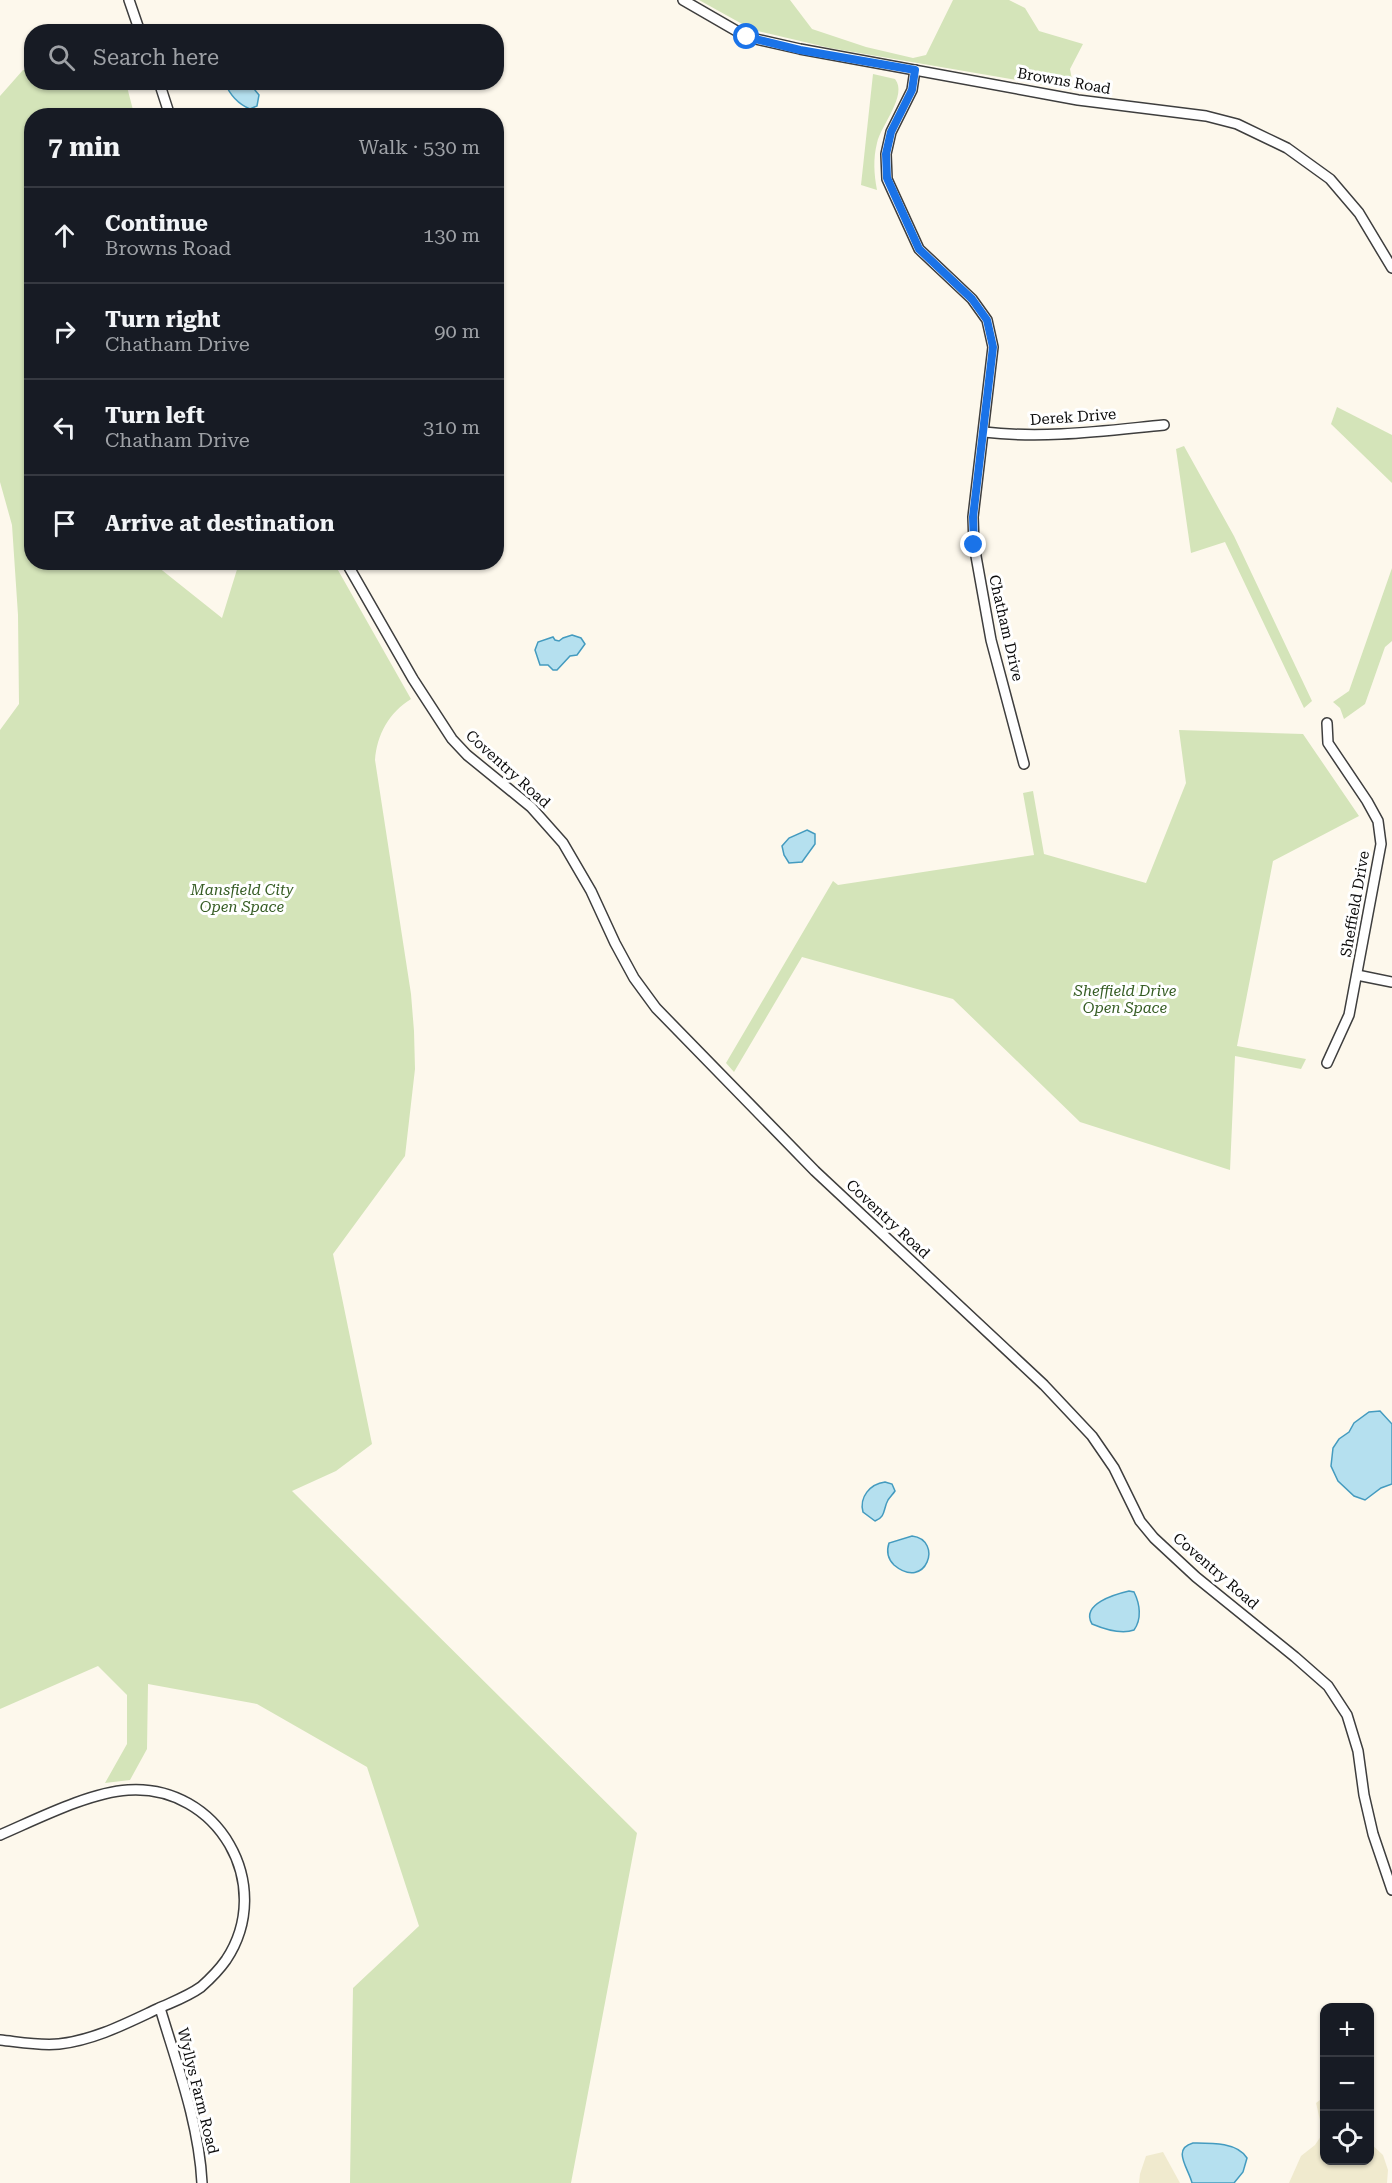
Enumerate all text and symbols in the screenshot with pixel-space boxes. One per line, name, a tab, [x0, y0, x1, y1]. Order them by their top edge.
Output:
route start	[733, 23, 759, 49]
search box	[24, 24, 504, 90]
icon: search	[45, 41, 78, 74]
text: Search here	[93, 45, 219, 70]
street label: Browns Road	[1016, 64, 1113, 98]
text: 7 min	[48, 132, 120, 162]
text: Walk · 530 m	[359, 135, 480, 159]
text: Continue	[105, 211, 208, 236]
icon: ahead	[48, 219, 81, 252]
text: 130 m	[423, 223, 480, 247]
text: Browns Road	[105, 236, 231, 260]
text: Turn right	[105, 307, 220, 332]
icon: right	[48, 315, 81, 348]
text: 90 m	[434, 319, 480, 343]
text: Chatham Drive	[105, 332, 250, 356]
text: Turn left	[105, 403, 205, 428]
street label: Derek Drive	[1029, 405, 1117, 429]
icon: left	[48, 411, 81, 444]
text: 310 m	[423, 415, 480, 439]
text: Chatham Drive	[105, 428, 250, 452]
icon: arrive	[48, 507, 81, 540]
text: Arrive at destination	[105, 511, 334, 536]
route end	[960, 531, 986, 557]
street label: Chatham Drive	[985, 573, 1027, 683]
street label: Coventry Road	[462, 726, 554, 812]
street label: Sheffield Drive	[1337, 849, 1373, 959]
park label: Mansfield City Open Space	[190, 881, 294, 916]
park label: Sheffield Drive Open Space	[1073, 982, 1177, 1017]
street label: Coventry Road	[843, 1176, 934, 1263]
street label: Coventry Road	[1169, 1529, 1263, 1613]
map controls	[1320, 2003, 1374, 2165]
button: +	[1320, 2003, 1374, 2057]
street label: Wyllys Farm Road	[174, 2026, 222, 2156]
button: −	[1320, 2057, 1374, 2111]
button: locate	[1320, 2111, 1374, 2165]

